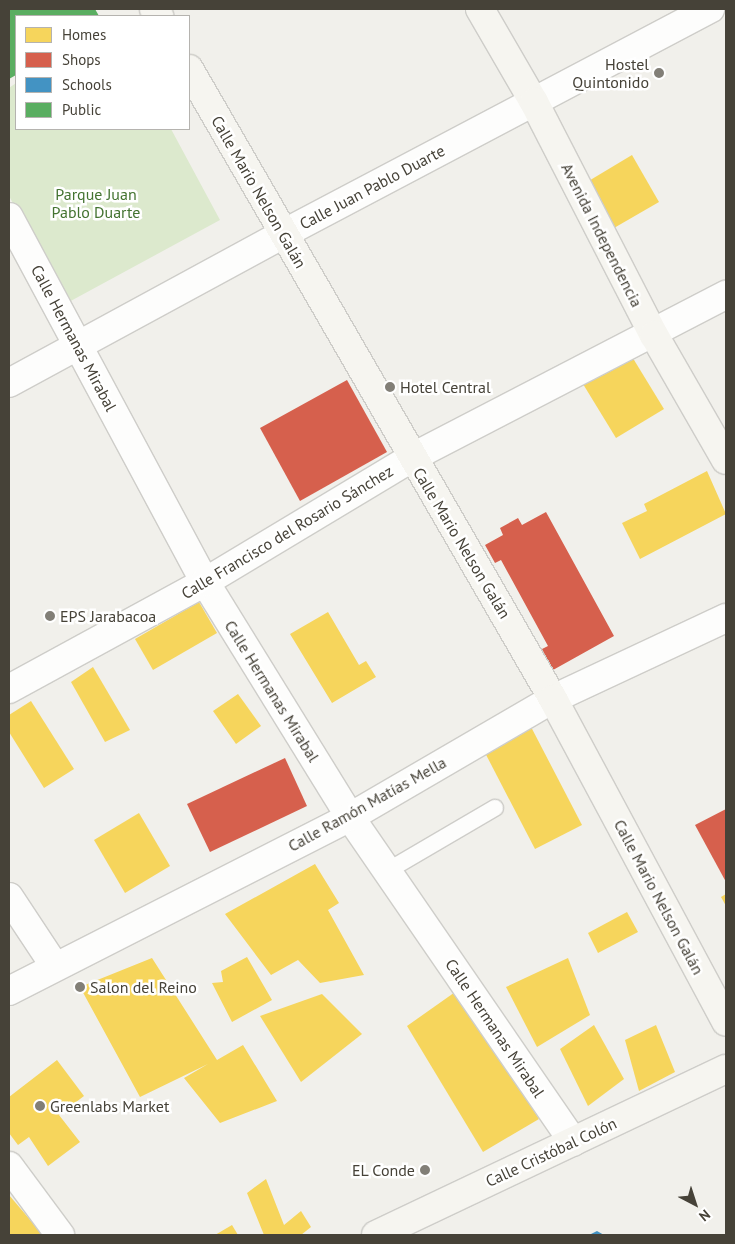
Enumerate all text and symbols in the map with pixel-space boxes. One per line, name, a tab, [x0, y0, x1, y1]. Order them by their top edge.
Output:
legend	[15, 15, 190, 130]
text: Homes	[62, 25, 106, 44]
text: Shops	[62, 50, 101, 69]
place label: Hostel Quintonido	[572, 54, 649, 92]
marker: Hostel Quintonido	[653, 67, 665, 79]
text: Schools	[62, 75, 112, 94]
text: Public	[62, 100, 101, 119]
street label: Calle Mario Nelson Galán	[208, 112, 310, 272]
street label: Calle Juan Pablo Duarte	[296, 141, 448, 233]
street label: Avenida Independencia	[557, 160, 647, 310]
park label: Parque Juan Pablo Duarte	[52, 184, 140, 222]
street label: Calle Hermanas Mirabal	[27, 262, 121, 414]
place label: Hotel Central	[400, 377, 491, 397]
marker: Hotel Central	[384, 381, 396, 393]
street label: Calle Francisco del Rosario Sánchez	[178, 461, 396, 603]
street label: Calle Mario Nelson Galán	[409, 464, 515, 622]
place label: EPS Jarabacoa	[60, 606, 156, 626]
marker: EPS Jarabacoa	[44, 610, 56, 622]
street label: Calle Hermanas Mirabal	[221, 617, 323, 765]
street label: Calle Ramón Matías Mella	[285, 753, 449, 855]
street label: Calle Mario Nelson Galán	[610, 816, 708, 978]
street label: Calle Hermanas Mirabal	[441, 955, 549, 1101]
place label: Salon del Reino	[90, 977, 197, 997]
marker: Salon del Reino	[74, 981, 86, 993]
place label: Greenlabs Market	[50, 1096, 169, 1116]
marker: Greenlabs Market	[34, 1100, 46, 1112]
street label: Calle Cristóbal Colón	[482, 1113, 620, 1191]
place label: EL Conde	[351, 1160, 415, 1180]
marker: EL Conde	[419, 1164, 431, 1176]
north arrow	[670, 1179, 720, 1229]
text: N	[695, 1206, 714, 1225]

